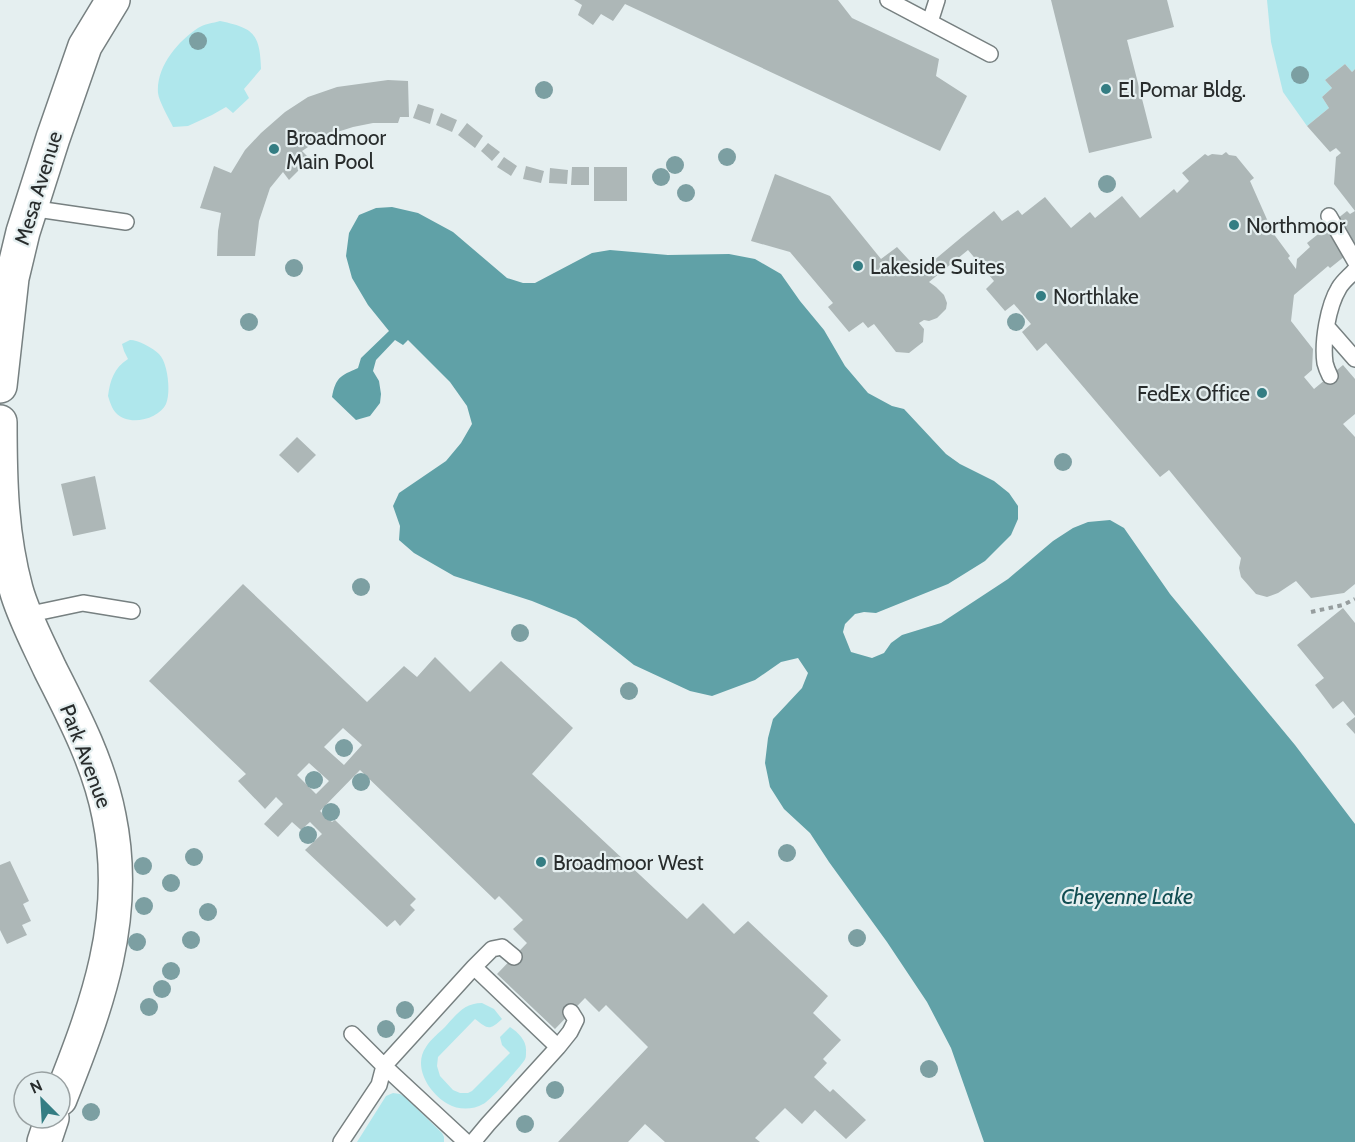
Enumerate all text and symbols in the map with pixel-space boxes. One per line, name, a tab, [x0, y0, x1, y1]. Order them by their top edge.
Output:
place label: El Pomar Bldg.	[1118, 77, 1246, 102]
marker: El Pomar Bldg.	[1099, 82, 1113, 96]
place label: Broadmoor Main Pool	[286, 125, 387, 174]
street label: Mesa Avenue	[9, 128, 67, 248]
marker: Broadmoor Main Pool	[267, 142, 281, 156]
place label: Northmoor	[1246, 213, 1346, 238]
marker: Northmoor	[1227, 218, 1241, 232]
place label: Lakeside Suites	[870, 254, 1005, 279]
marker: Lakeside Suites	[851, 259, 865, 273]
place label: Northlake	[1053, 284, 1139, 309]
marker: Northlake	[1034, 289, 1048, 303]
place label: FedEx Office	[1137, 381, 1250, 406]
marker: FedEx Office	[1255, 386, 1269, 400]
street label: Park Avenue	[55, 701, 117, 812]
place label: Broadmoor West	[553, 850, 704, 875]
marker: Broadmoor West	[534, 855, 548, 869]
water label: Cheyenne Lake	[1061, 883, 1193, 910]
north arrow	[12, 1070, 72, 1130]
text: N	[27, 1076, 45, 1098]

